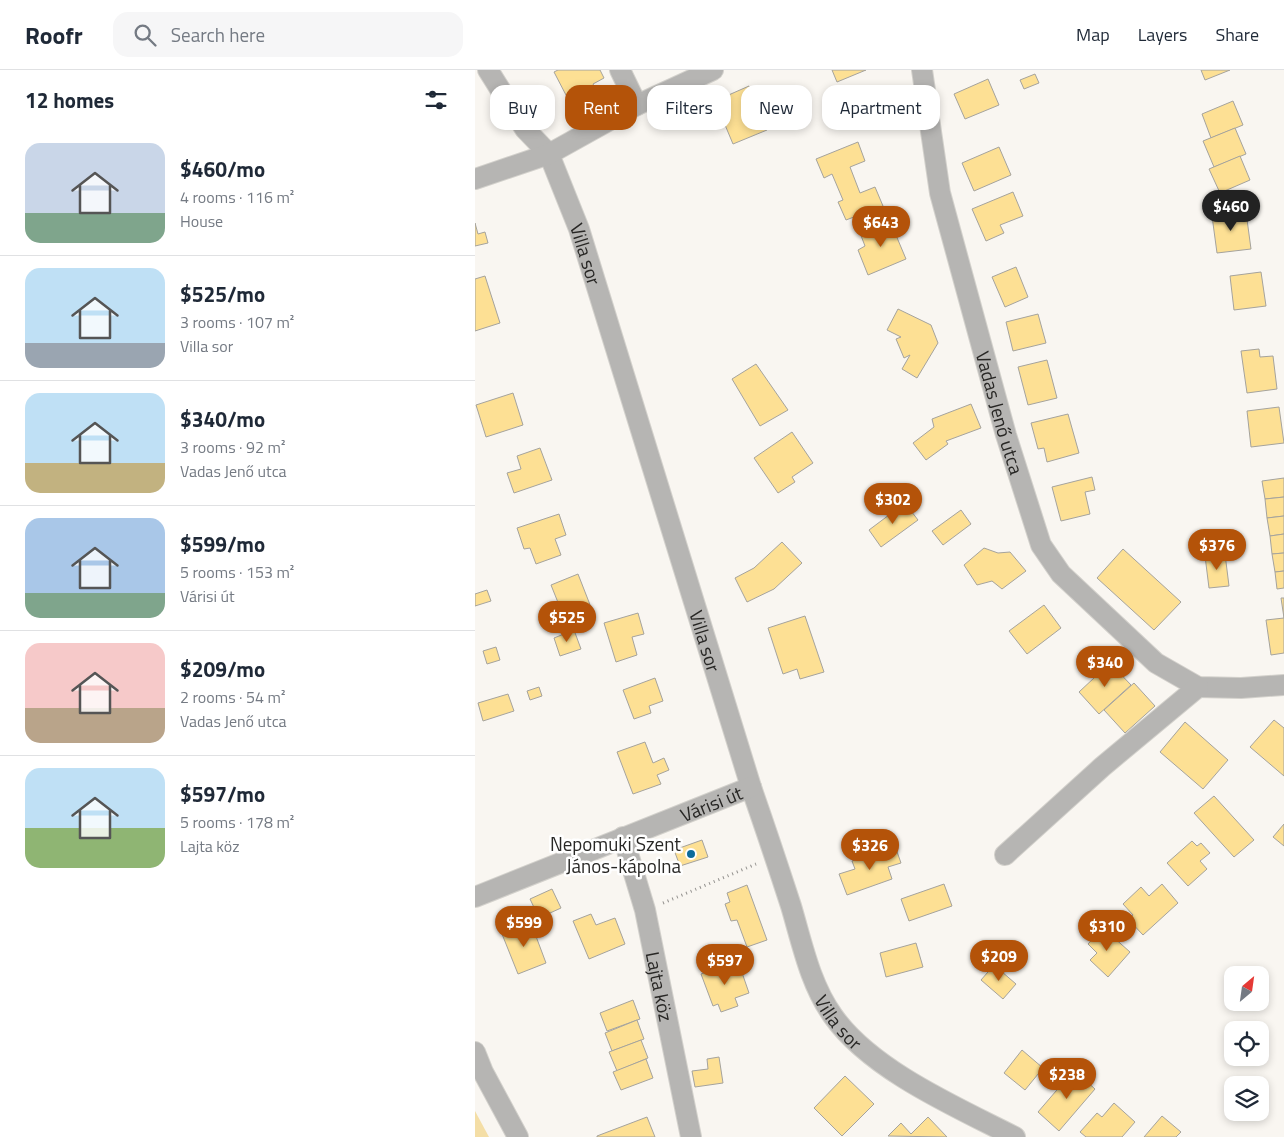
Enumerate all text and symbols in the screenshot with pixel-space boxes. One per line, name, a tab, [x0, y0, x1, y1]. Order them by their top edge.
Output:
search box	[113, 12, 463, 57]
text: Roofr	[25, 17, 83, 53]
text: Search here	[171, 20, 265, 49]
icon: search	[131, 21, 159, 49]
text: Map	[1076, 21, 1110, 48]
text: Layers	[1138, 21, 1187, 48]
text: Share	[1215, 21, 1259, 48]
text: 12 homes	[25, 84, 114, 116]
chip: Buy	[490, 85, 555, 130]
chip: Rent	[565, 85, 637, 130]
chip: Filters	[647, 85, 731, 130]
chip: New	[741, 85, 812, 130]
chip: Apartment	[822, 85, 940, 130]
icon: filters	[422, 86, 450, 114]
text: $460/mo	[180, 153, 265, 185]
icon: home	[65, 163, 125, 223]
text: 4 rooms · 116 m²	[180, 185, 294, 209]
pin: $460	[1201, 190, 1261, 232]
text: $460	[1213, 194, 1249, 218]
pin: $643	[851, 206, 911, 248]
text: House	[180, 209, 223, 233]
text: $643	[863, 210, 899, 234]
street label: Villa sor	[563, 218, 610, 289]
text: $525/mo	[180, 278, 265, 310]
icon: home	[65, 288, 125, 348]
text: 3 rooms · 107 m²	[180, 310, 294, 334]
text: Villa sor	[180, 334, 233, 358]
street label: Vadas Jenő utca	[969, 348, 1032, 478]
text: $340/mo	[180, 403, 265, 435]
icon: home	[65, 413, 125, 473]
text: 3 rooms · 92 m²	[180, 435, 285, 459]
text: Vadas Jenő utca	[180, 459, 287, 483]
pin: $302	[863, 482, 923, 525]
text: $302	[875, 487, 911, 511]
text: $599/mo	[180, 528, 265, 560]
pin: $376	[1187, 528, 1247, 571]
text: $376	[1199, 533, 1235, 557]
icon: home	[65, 538, 125, 598]
text: 5 rooms · 153 m²	[180, 560, 294, 584]
text: Várisi út	[180, 584, 235, 608]
pin: $525	[537, 600, 597, 643]
text: $525	[549, 605, 585, 629]
street label: Villa sor	[683, 606, 729, 676]
pin: $340	[1075, 646, 1135, 688]
text: $340	[1087, 650, 1123, 674]
text: $209/mo	[180, 653, 265, 685]
icon: home	[65, 663, 125, 723]
text: 2 rooms · 54 m²	[180, 685, 285, 709]
text: Vadas Jenő utca	[180, 709, 287, 733]
street label: Várisi út	[675, 777, 747, 828]
text: $597/mo	[180, 778, 265, 810]
icon: home	[65, 788, 125, 848]
text: 5 rooms · 178 m²	[180, 810, 294, 834]
pin: $326	[840, 828, 900, 871]
place label: Nepomuki Szent János-kápolna	[550, 829, 681, 880]
text: $326	[852, 833, 888, 857]
text: Lajta köz	[180, 834, 239, 858]
marker: Nepomuki Szent János-kápolna	[685, 848, 697, 860]
pin: $599	[494, 906, 554, 948]
text: $599	[506, 910, 542, 934]
pin: $310	[1077, 910, 1137, 952]
text: $310	[1089, 914, 1125, 938]
pin: $209	[969, 940, 1029, 982]
pin: $597	[695, 944, 755, 986]
text: $209	[981, 944, 1017, 968]
text: $597	[707, 948, 743, 972]
street label: Lajta köz	[639, 949, 682, 1024]
north arrow	[1224, 966, 1269, 1011]
map controls	[1224, 966, 1269, 1121]
street label: Villa sor	[808, 989, 870, 1056]
button: locate	[1224, 1021, 1269, 1066]
pin: $238	[1037, 1058, 1097, 1100]
text: $238	[1049, 1062, 1085, 1086]
button: layers	[1224, 1076, 1269, 1121]

